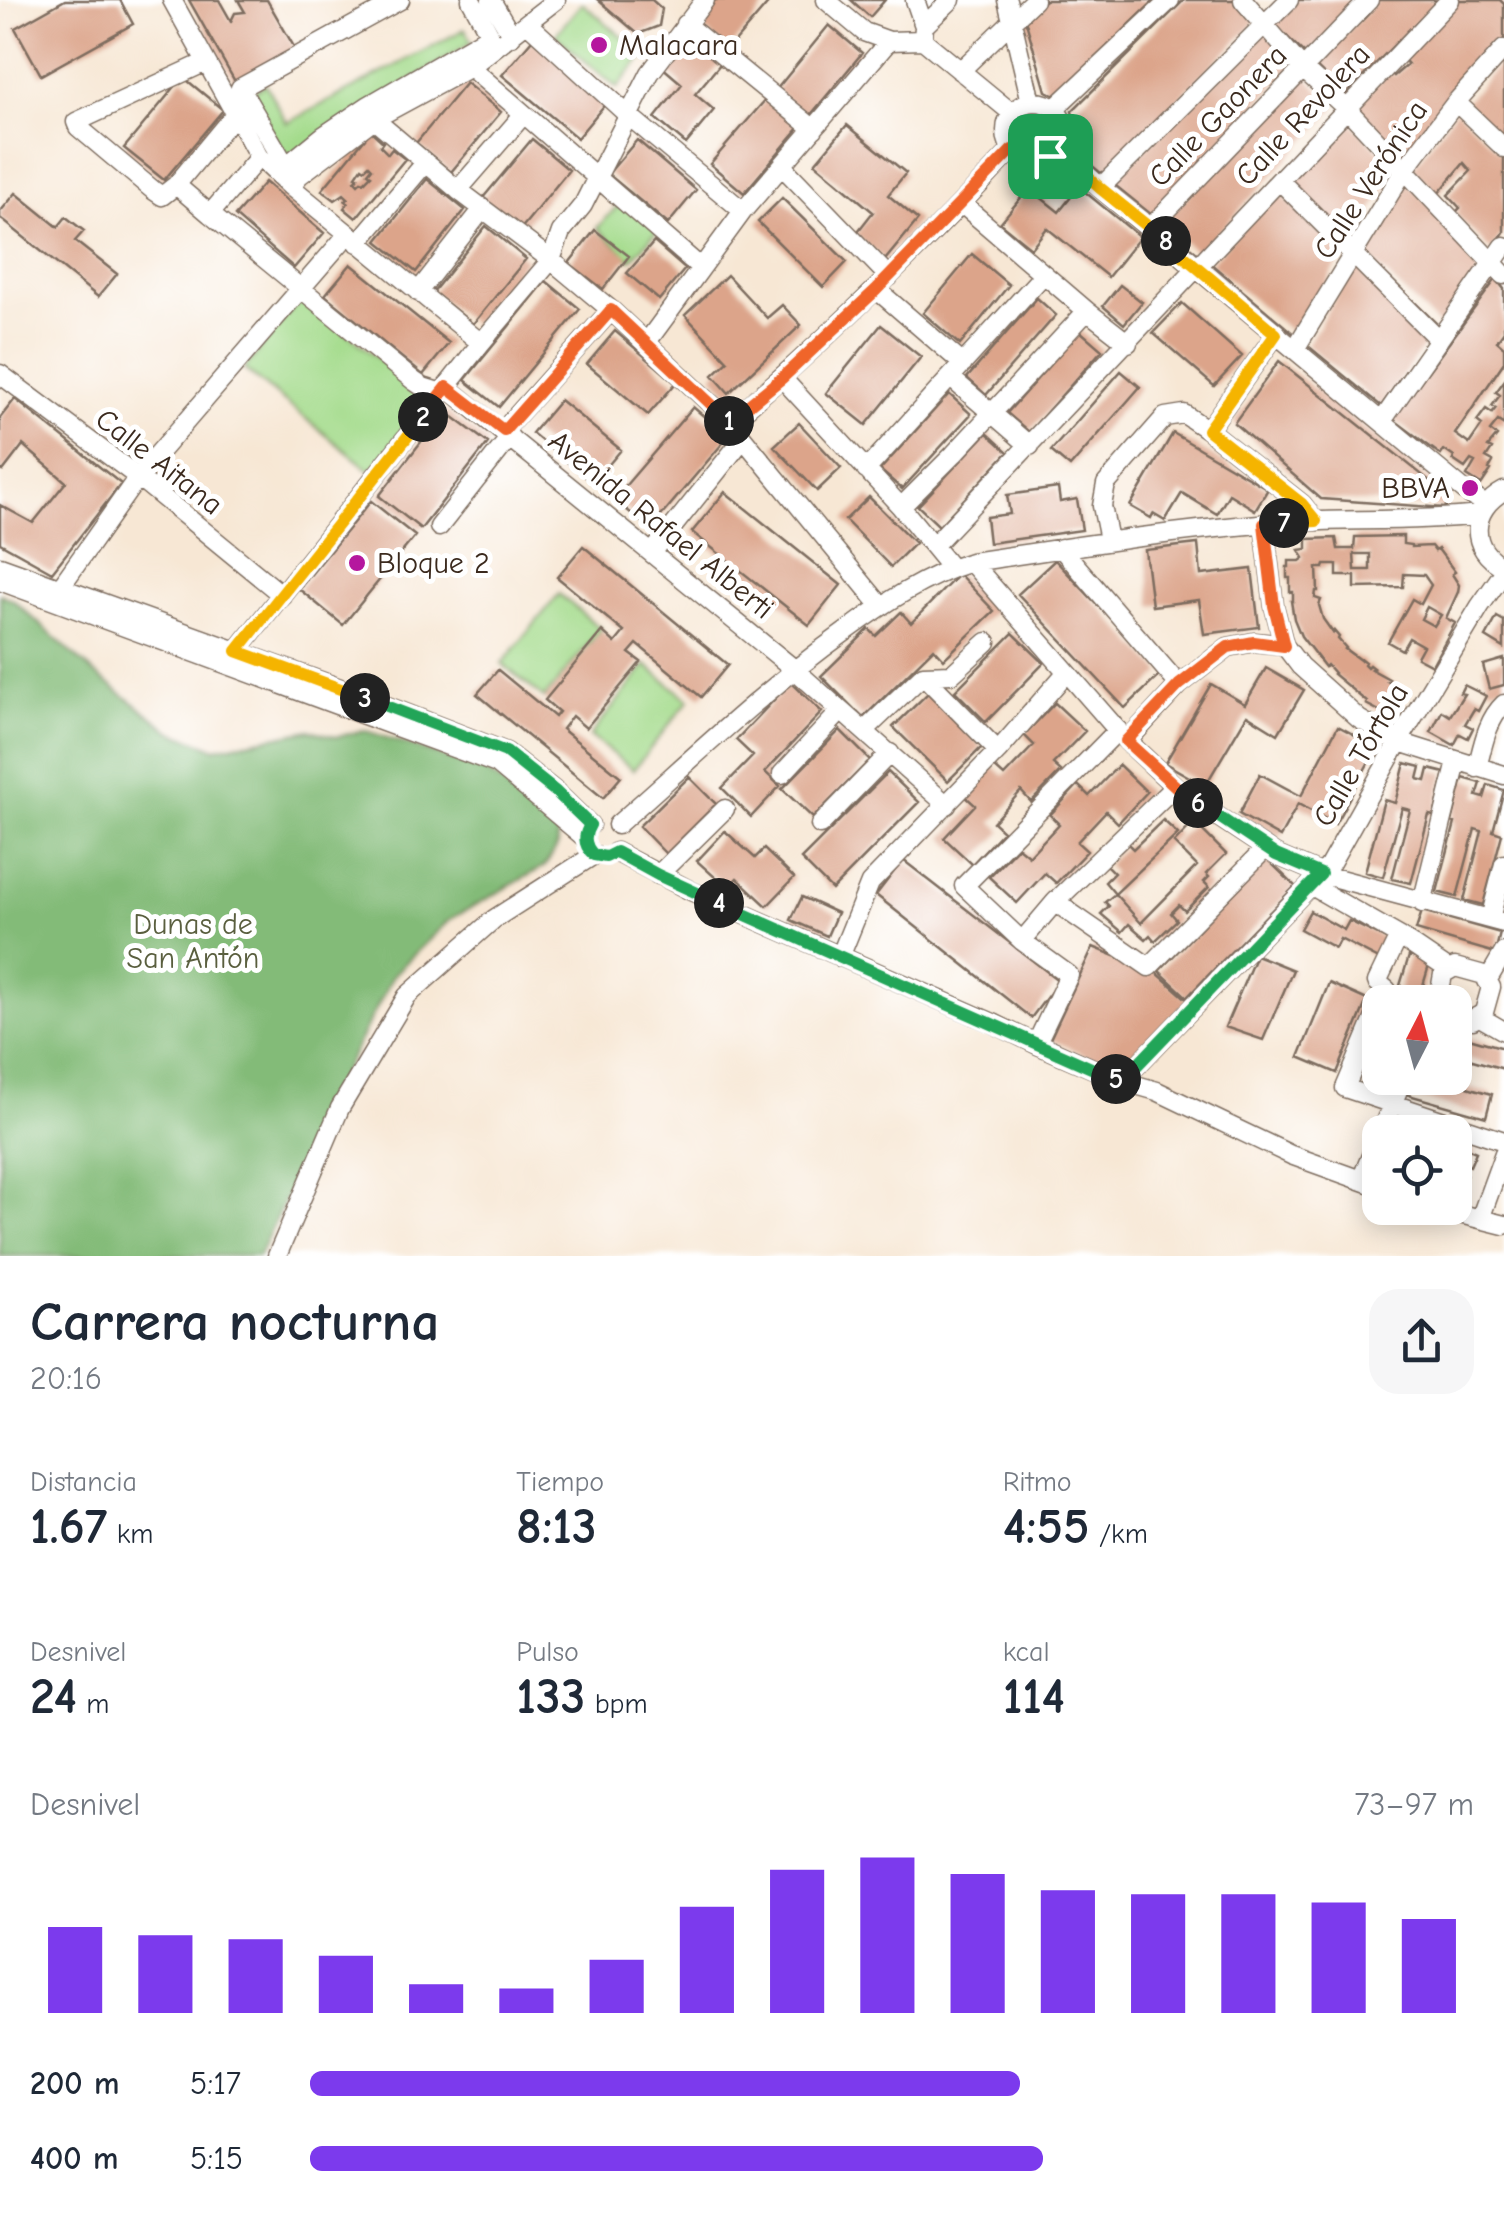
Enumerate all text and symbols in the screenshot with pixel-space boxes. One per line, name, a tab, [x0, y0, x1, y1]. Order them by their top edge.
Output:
place label: Malacara	[619, 28, 738, 63]
marker: Malacara	[588, 34, 610, 56]
street label: Calle Revolera	[1229, 37, 1377, 193]
street label: Calle Gaonera	[1142, 38, 1294, 194]
street label: Calle Verónica	[1307, 94, 1435, 266]
pin	[1008, 114, 1093, 199]
icon: arrive	[1023, 129, 1078, 184]
pin: 8	[1141, 216, 1191, 266]
text: 8	[1159, 225, 1173, 257]
pin: 2	[398, 392, 448, 442]
pin: 1	[704, 396, 754, 446]
text: 2	[416, 401, 430, 433]
street label: Calle Aitana	[88, 402, 230, 522]
text: 1	[723, 405, 735, 437]
street label: Avenida Rafael Alberti	[541, 423, 781, 627]
place label: BBVA	[1381, 471, 1450, 506]
marker: BBVA	[1459, 477, 1481, 499]
pin: 7	[1259, 498, 1309, 548]
text: 7	[1278, 507, 1290, 539]
place label: Bloque 2	[377, 546, 490, 581]
marker: Bloque 2	[346, 552, 368, 574]
pin: 3	[340, 673, 390, 723]
street label: Calle Tórtola	[1306, 677, 1416, 833]
text: 3	[358, 682, 372, 714]
pin: 6	[1173, 778, 1223, 828]
text: 6	[1191, 787, 1205, 819]
pin: 4	[694, 878, 744, 928]
text: 4	[712, 887, 726, 919]
park label: Dunas de San Antón	[127, 907, 259, 976]
north arrow	[1362, 985, 1472, 1095]
map controls	[1362, 985, 1472, 1225]
pin: 5	[1091, 1054, 1141, 1104]
text: 5	[1109, 1063, 1123, 1095]
button: locate	[1362, 1115, 1472, 1225]
button: share	[1369, 1289, 1474, 1394]
text: Carrera nocturna	[30, 1290, 439, 1354]
text: 20:16	[30, 1360, 102, 1397]
text: Distancia	[30, 1466, 137, 1498]
text: Tiempo	[516, 1466, 604, 1498]
text: Ritmo	[1003, 1466, 1072, 1498]
text: 1.67	[30, 1498, 107, 1556]
text: 8:13	[516, 1498, 597, 1556]
text: 4:55	[1003, 1498, 1090, 1556]
text: km	[107, 1518, 153, 1550]
text: /km	[1090, 1518, 1148, 1550]
text: Desnivel	[30, 1636, 126, 1668]
text: Pulso	[516, 1636, 579, 1668]
text: kcal	[1003, 1636, 1050, 1668]
text: 24	[30, 1668, 77, 1726]
text: 133	[516, 1668, 585, 1726]
text: 114	[1003, 1668, 1065, 1726]
text: m	[77, 1688, 109, 1720]
text: bpm	[585, 1688, 648, 1720]
text: Desnivel	[30, 1786, 140, 1823]
text: 73–97 m	[1354, 1786, 1474, 1823]
text: 200 m	[30, 2065, 119, 2102]
text: 5:17	[190, 2065, 241, 2102]
text: 400 m	[30, 2140, 118, 2177]
text: 5:15	[190, 2140, 243, 2177]

